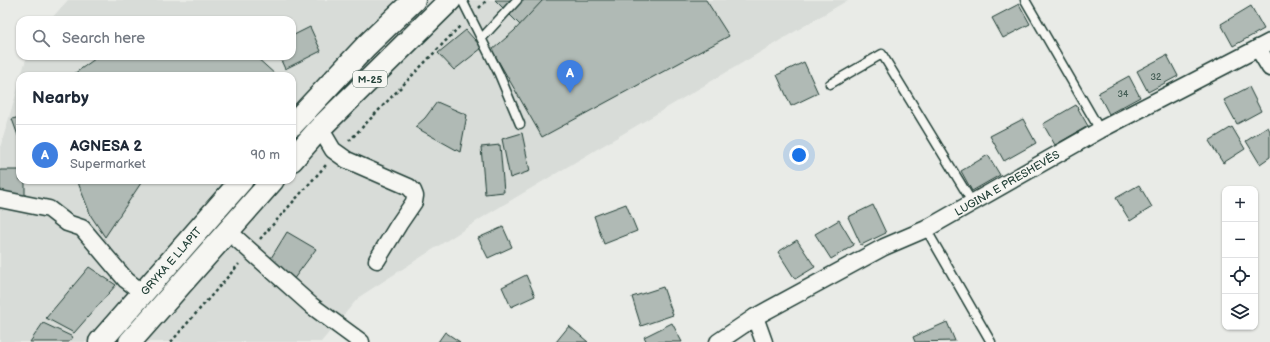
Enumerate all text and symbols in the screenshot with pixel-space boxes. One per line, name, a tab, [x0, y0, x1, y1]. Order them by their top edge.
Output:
search box	[16, 16, 296, 60]
icon: search	[30, 27, 52, 49]
text: Search here	[62, 29, 145, 48]
pin: A	[557, 60, 583, 93]
road number: M-25	[353, 71, 387, 87]
house number: 32	[1151, 72, 1162, 83]
text: Nearby	[32, 88, 89, 108]
house number: 34	[1117, 89, 1129, 100]
text: AGNESA 2	[70, 137, 142, 156]
your location	[789, 145, 809, 165]
text: A	[41, 147, 49, 163]
text: 90 m	[251, 147, 280, 163]
street label: LUGINA E PRESHEVËS	[952, 147, 1062, 219]
text: Supermarket	[70, 156, 146, 172]
map controls	[1222, 186, 1258, 330]
button: +	[1222, 186, 1258, 222]
button: −	[1222, 222, 1258, 258]
street label: GRYKA E LLAPIT	[138, 224, 205, 298]
button: locate	[1222, 258, 1258, 294]
button: layers	[1222, 294, 1258, 330]

